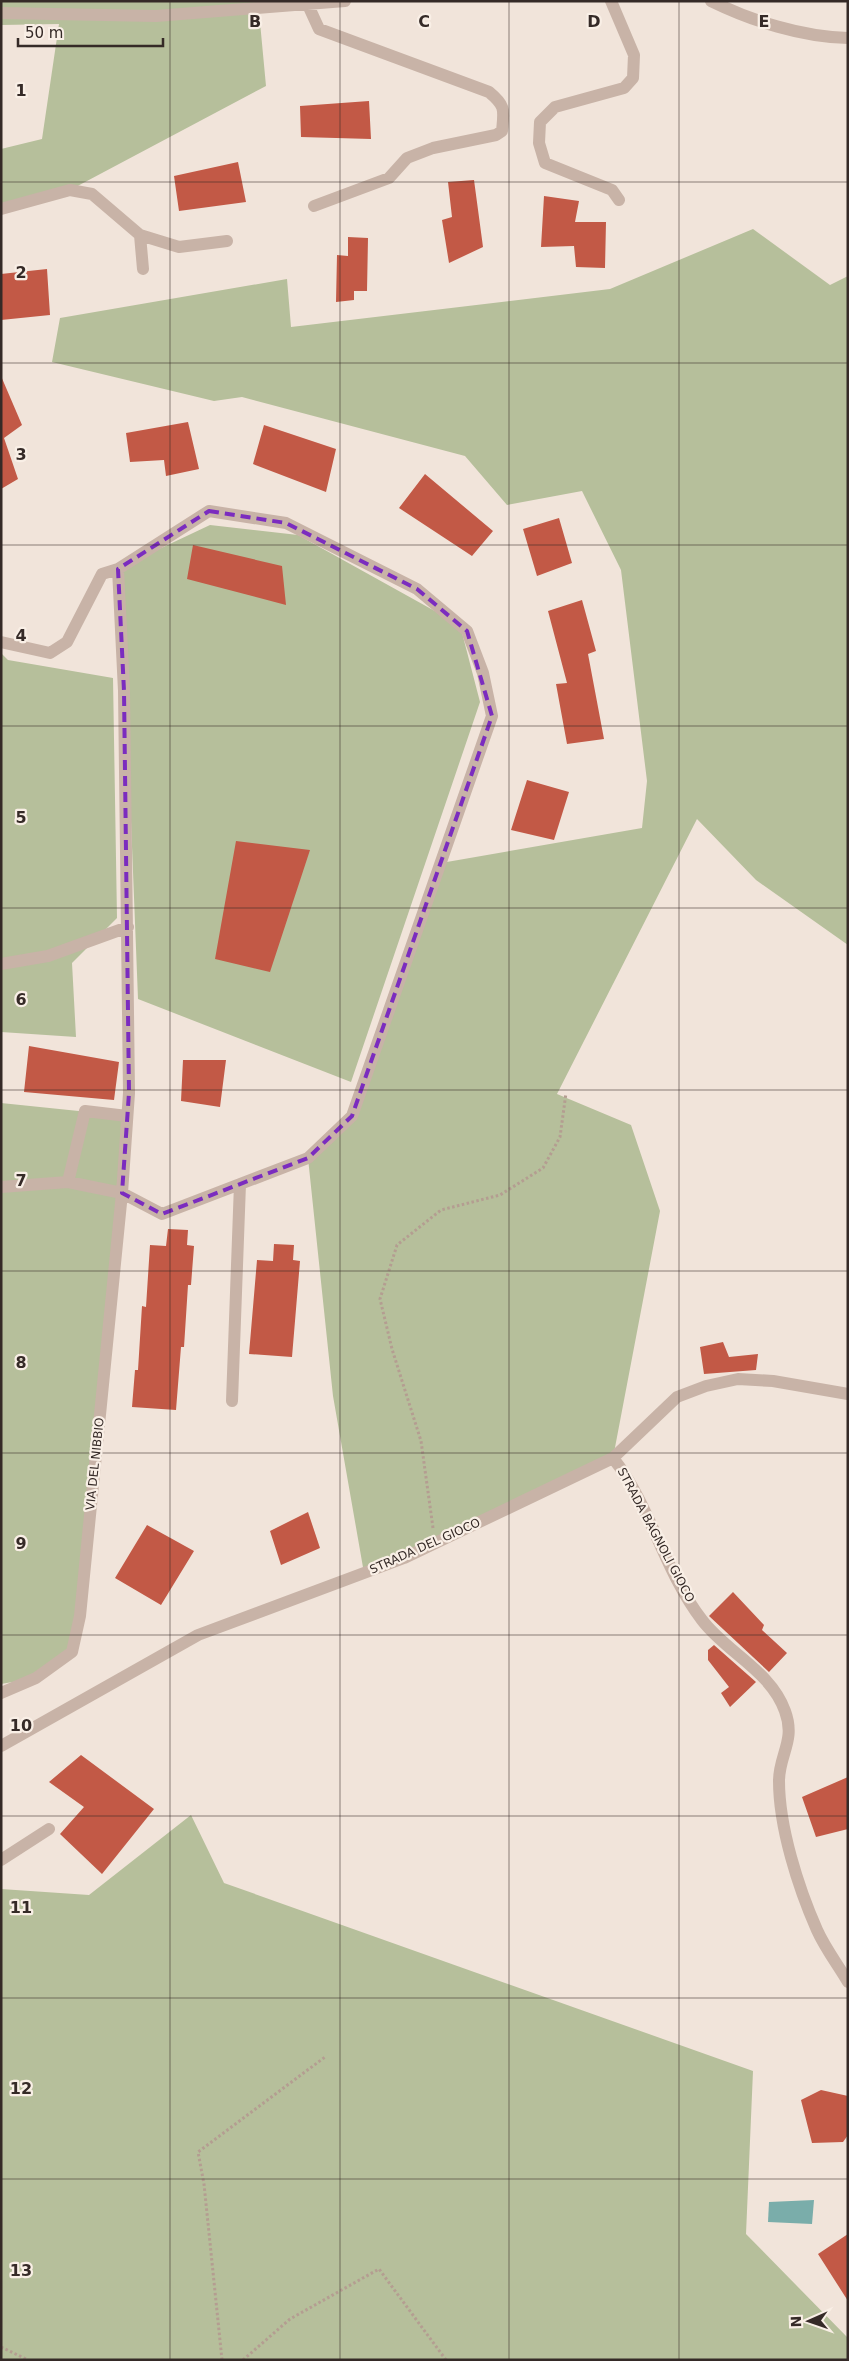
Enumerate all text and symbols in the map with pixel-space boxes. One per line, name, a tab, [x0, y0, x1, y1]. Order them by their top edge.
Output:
text: B	[249, 12, 261, 31]
text: C	[418, 12, 430, 31]
text: D	[587, 12, 601, 31]
text: E	[759, 12, 769, 31]
scale bar	[18, 15, 162, 47]
text: 50 m	[25, 24, 63, 42]
text: 1	[15, 81, 27, 100]
text: 2	[15, 263, 27, 282]
text: 3	[15, 445, 27, 464]
text: 4	[15, 626, 27, 645]
text: 5	[15, 808, 27, 827]
text: 6	[15, 990, 27, 1009]
text: 7	[15, 1171, 27, 1190]
text: 8	[15, 1353, 27, 1372]
street label: VIA DEL NIBBIO	[83, 1417, 107, 1511]
street label: STRADA BAGNOLI GIOCO	[615, 1465, 697, 1605]
street label: STRADA DEL GIOCO	[368, 1515, 482, 1577]
text: 9	[15, 1534, 27, 1553]
text: 10	[10, 1716, 32, 1735]
text: 11	[10, 1898, 32, 1917]
text: 12	[10, 2079, 32, 2098]
text: 13	[10, 2261, 32, 2280]
north arrow	[784, 2296, 834, 2346]
text: N	[788, 2315, 804, 2328]

